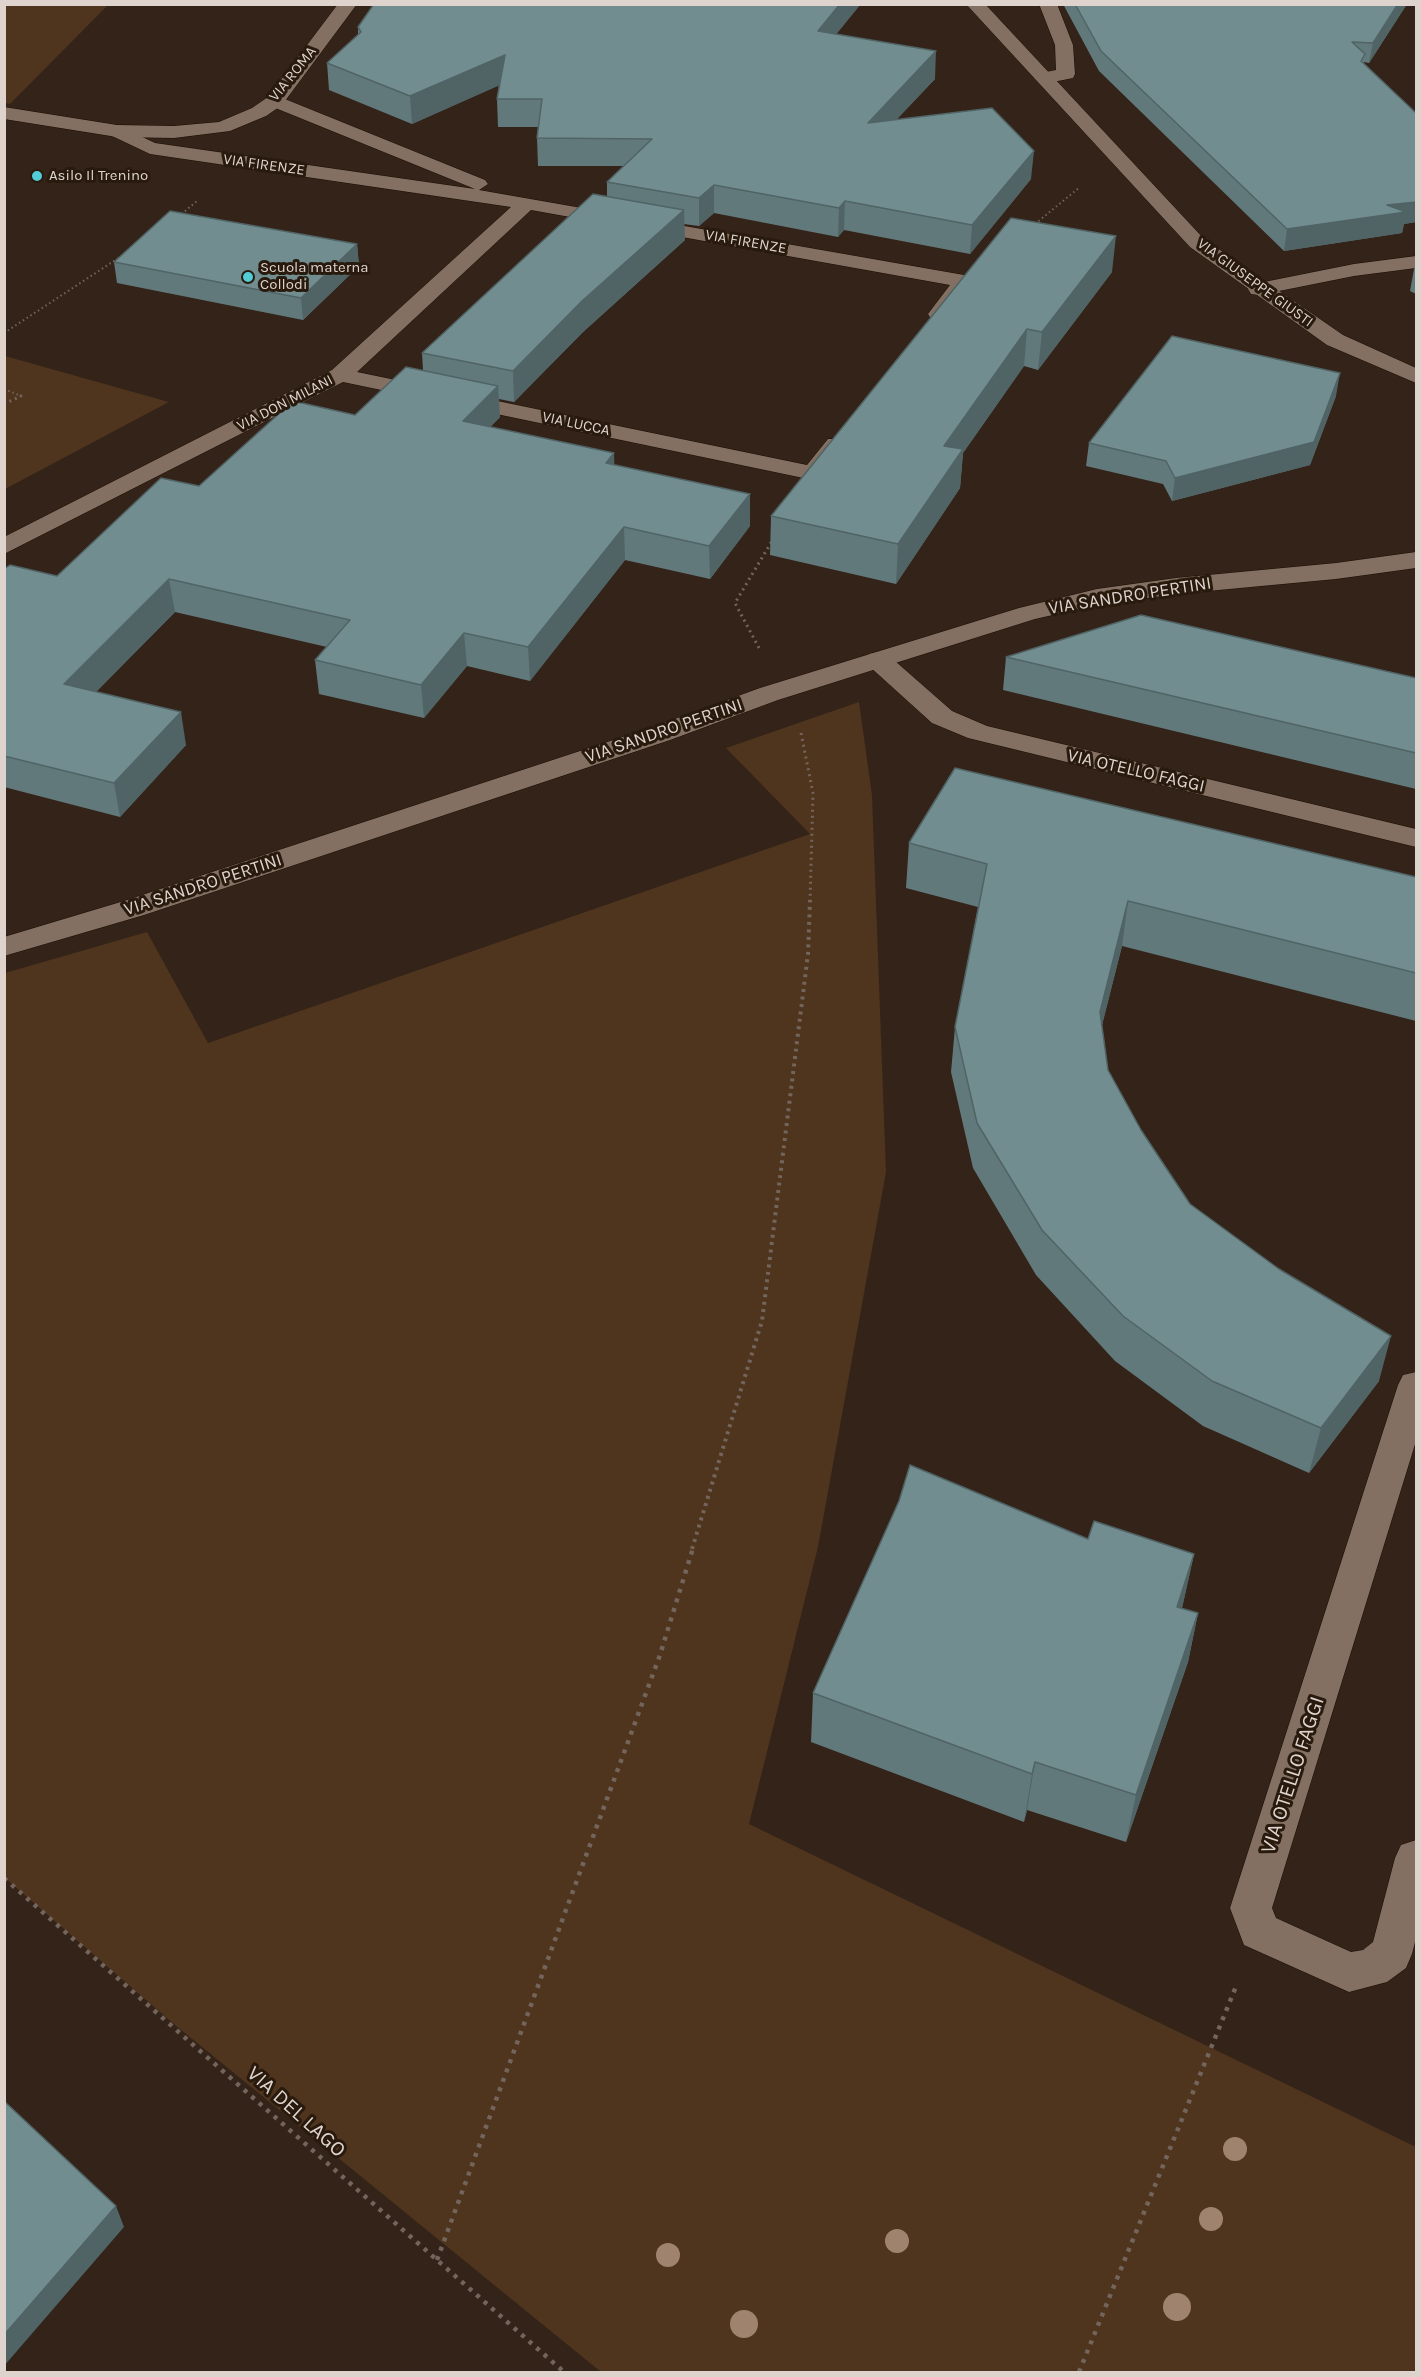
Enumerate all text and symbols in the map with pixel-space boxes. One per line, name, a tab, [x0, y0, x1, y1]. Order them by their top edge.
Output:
street label: VIA ROMA	[266, 43, 320, 105]
street label: VIA FIRENZE	[222, 150, 306, 180]
place label: Asilo Il Trenino	[49, 167, 148, 185]
marker: Asilo Il Trenino	[30, 169, 44, 183]
street label: VIA FIRENZE	[704, 226, 788, 258]
street label: VIA GIUSEPPE GIUSTI	[1193, 235, 1317, 331]
place label: Scuola materna Collodi	[260, 259, 368, 294]
marker: Scuola materna Collodi	[241, 270, 255, 284]
street label: VIA DON MILANI	[234, 371, 336, 435]
street label: VIA LUCCA	[541, 408, 611, 440]
street label: VIA SANDRO PERTINI	[1047, 572, 1213, 620]
street label: VIA SANDRO PERTINI	[583, 694, 745, 768]
street label: VIA OTELLO FAGGI	[1065, 745, 1207, 797]
street label: VIA SANDRO PERTINI	[121, 849, 285, 921]
street label: VIA OTELLO FAGGI	[1256, 1693, 1330, 1857]
street label: VIA DEL LAGO	[241, 2061, 351, 2163]

